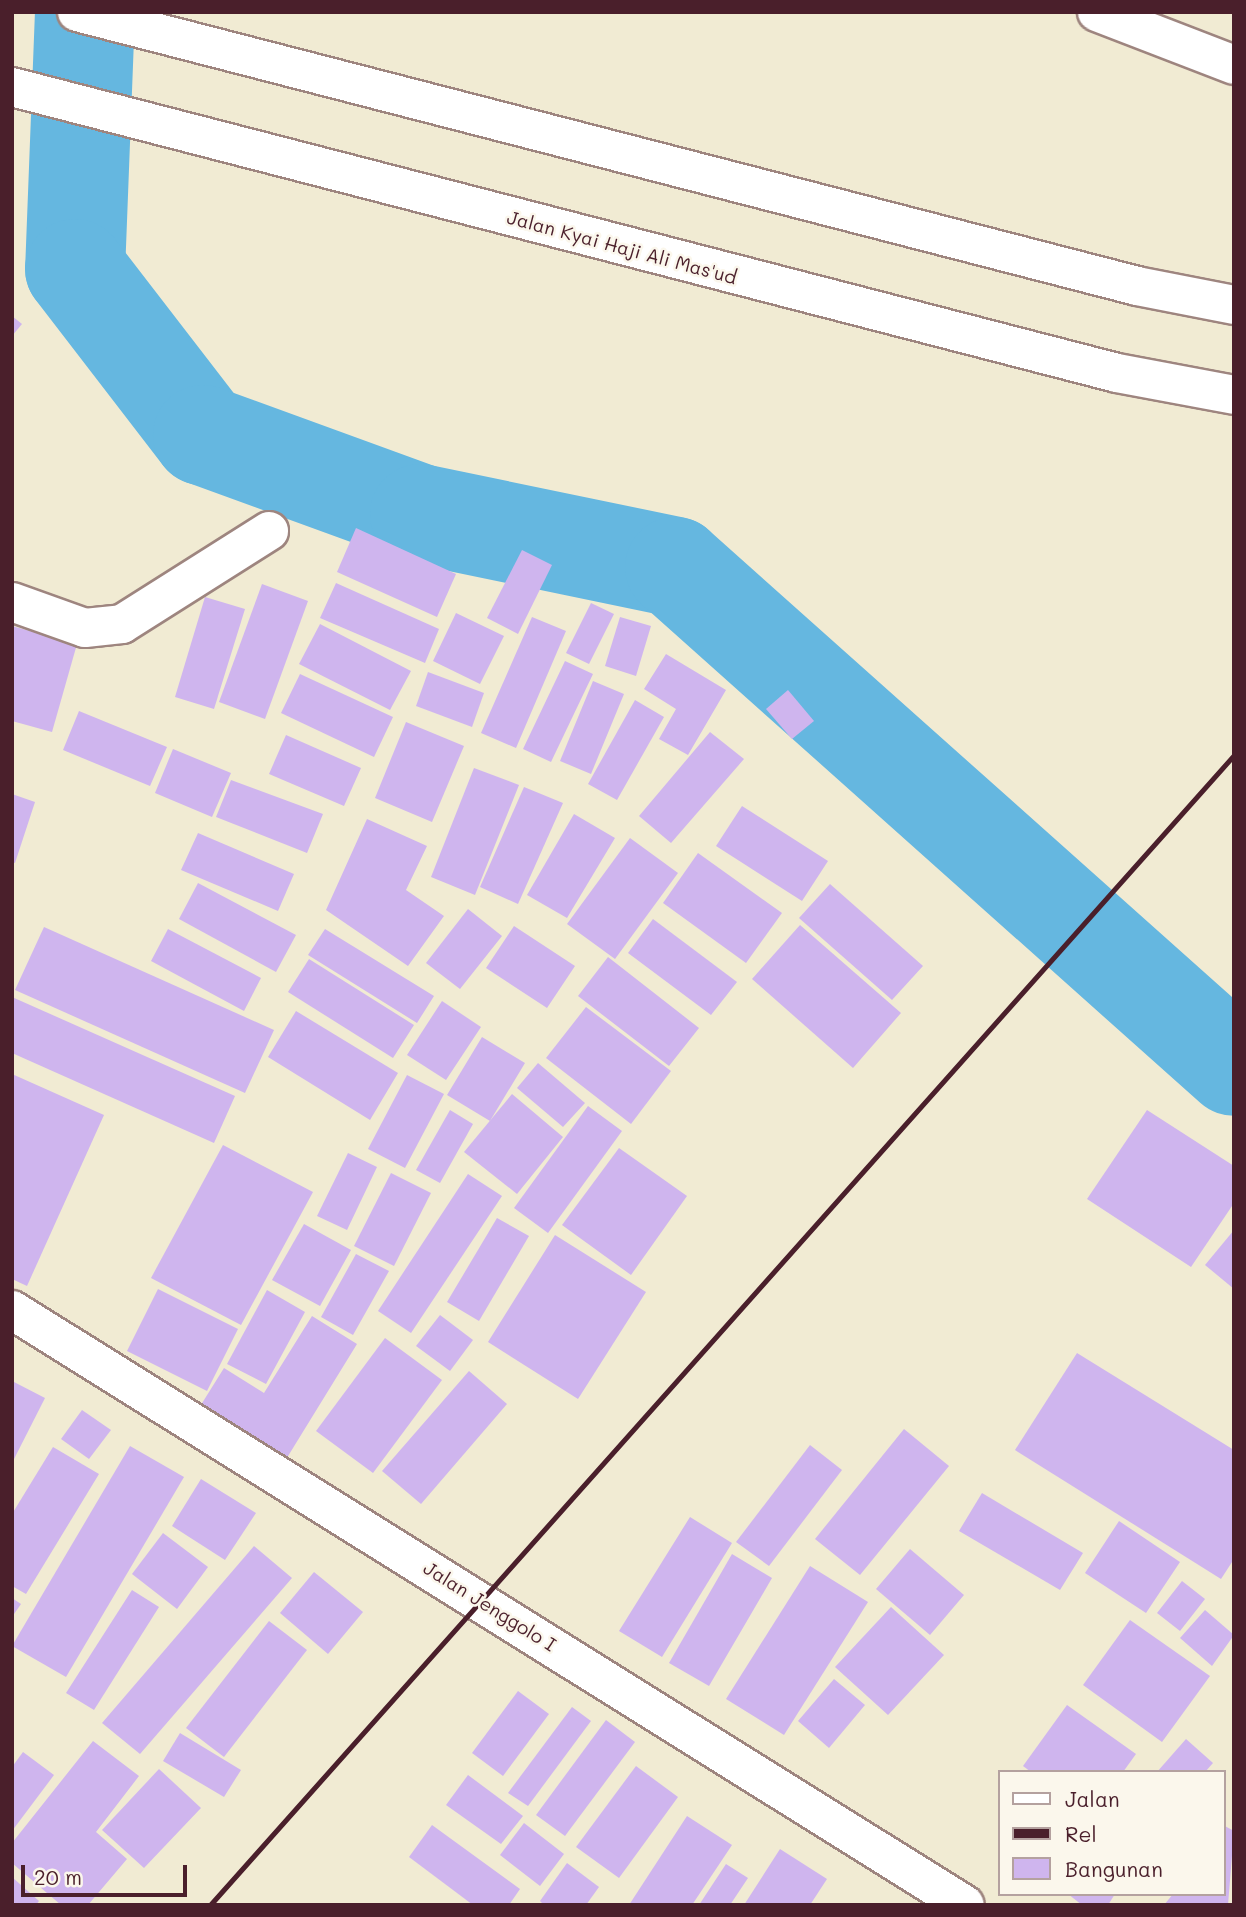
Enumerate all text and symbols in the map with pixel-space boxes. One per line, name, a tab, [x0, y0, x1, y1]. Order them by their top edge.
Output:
street label: Jalan Kyai Haji Ali Mas'ud	[505, 205, 739, 289]
street label: Jalan Jenggolo I	[420, 1556, 560, 1656]
legend	[998, 1770, 1225, 1896]
text: Jalan	[1065, 1785, 1120, 1812]
text: Rel	[1065, 1820, 1097, 1847]
scale bar	[24, 1850, 191, 1894]
text: Bangunan	[1065, 1855, 1163, 1882]
text: 20 m	[34, 1863, 82, 1890]

